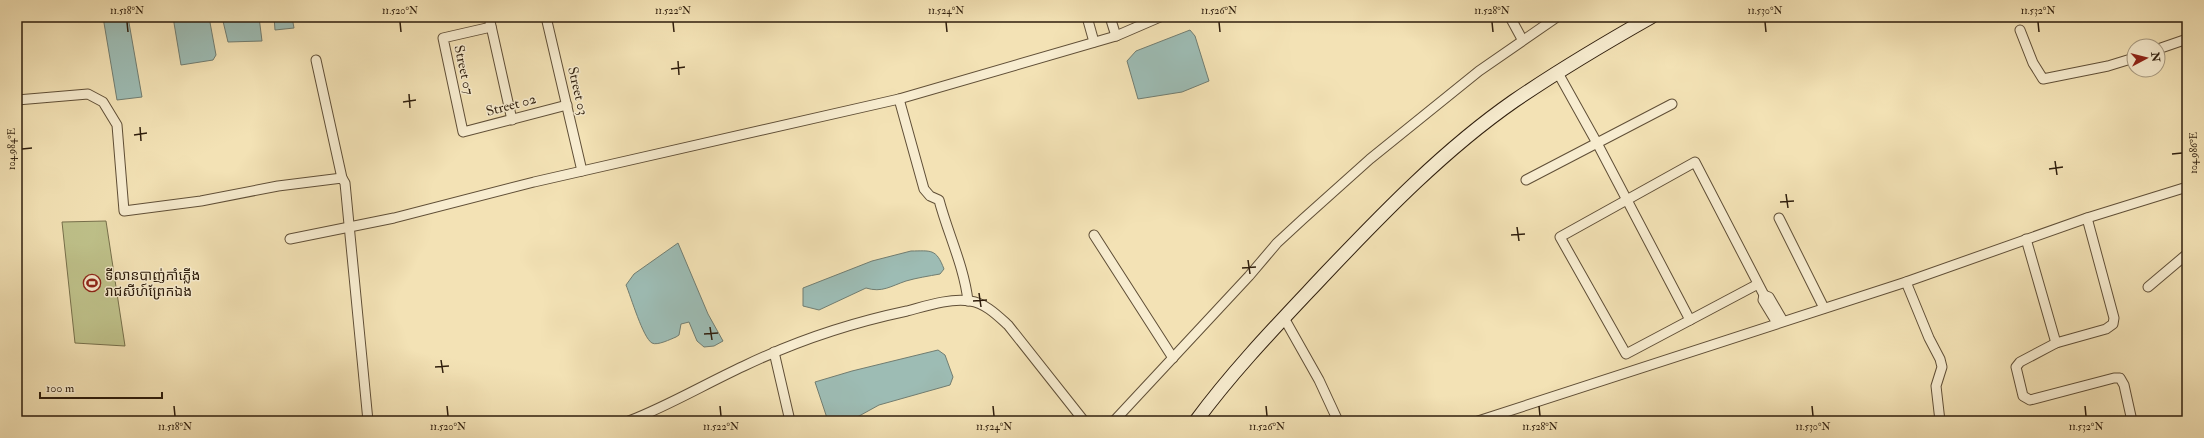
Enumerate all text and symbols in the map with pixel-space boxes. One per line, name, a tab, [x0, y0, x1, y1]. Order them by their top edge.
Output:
text: 11.518°N	[110, 5, 144, 17]
text: 11.520°N	[382, 5, 418, 17]
text: 11.522°N	[655, 5, 691, 17]
text: 11.524°N	[928, 5, 964, 17]
text: 11.526°N	[1201, 5, 1237, 17]
text: 11.528°N	[1474, 5, 1510, 17]
text: 11.530°N	[1748, 5, 1782, 17]
text: 11.532°N	[2021, 5, 2055, 17]
north arrow	[2126, 38, 2166, 78]
street label: Street 07	[450, 44, 478, 97]
text: N	[2148, 50, 2163, 64]
street label: Street 03	[564, 65, 592, 117]
street label: Street 02	[484, 90, 538, 120]
text: 104.984°E	[6, 128, 18, 170]
text: 104.986°E	[2188, 132, 2200, 174]
place label: ទីលានបាញ់កាំភ្លើង រាជសីហ៍ព្រែកឯង	[105, 267, 200, 300]
sports icon: ទីលានបាញ់កាំភ្លើង រាជសីហ៍ព្រែកឯង	[82, 273, 102, 293]
scale bar	[40, 374, 162, 400]
text: 100 m	[46, 381, 75, 396]
text: 11.518°N	[158, 421, 192, 433]
text: 11.520°N	[430, 421, 466, 433]
text: 11.522°N	[703, 421, 739, 433]
text: 11.524°N	[976, 421, 1012, 433]
text: 11.526°N	[1249, 421, 1285, 433]
text: 11.528°N	[1522, 421, 1558, 433]
text: 11.530°N	[1796, 421, 1830, 433]
text: 11.532°N	[2069, 421, 2103, 433]

